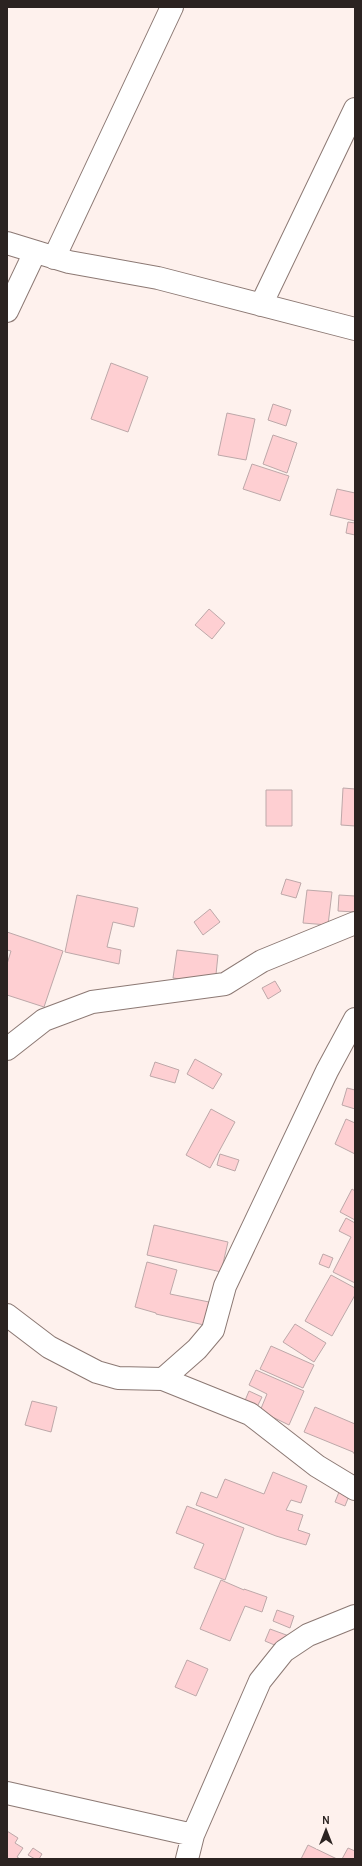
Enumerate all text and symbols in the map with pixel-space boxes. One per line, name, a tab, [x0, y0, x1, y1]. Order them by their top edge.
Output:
north arrow	[306, 1810, 346, 1850]
text: N	[322, 1814, 330, 1827]

